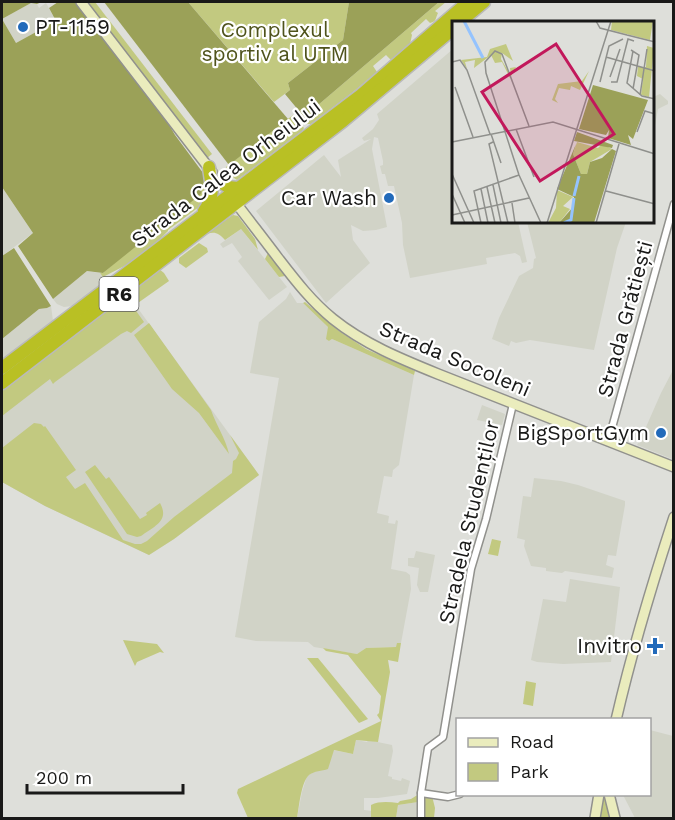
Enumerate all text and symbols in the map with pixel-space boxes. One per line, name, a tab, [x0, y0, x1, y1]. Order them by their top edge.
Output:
place label: PT-1159	[35, 14, 110, 39]
park label: Complexul sportiv al UTM	[202, 17, 348, 66]
marker: PT-1159	[16, 20, 30, 34]
inset map	[452, 21, 654, 224]
street label: Strada Calea Orheiului	[126, 93, 325, 252]
place label: Car Wash	[281, 185, 377, 210]
marker: Car Wash	[382, 191, 396, 205]
street label: Strada Grătiești	[592, 238, 657, 400]
road number: R6	[100, 277, 138, 311]
street label: Strada Socoleni	[376, 315, 535, 402]
street label: Stradela Studenților	[433, 417, 504, 626]
place label: BigSportGym	[517, 420, 649, 445]
marker: BigSportGym	[654, 426, 668, 440]
place label: Invitro	[577, 633, 642, 658]
marker: Invitro	[646, 637, 664, 655]
legend	[456, 718, 651, 796]
text: Road	[510, 731, 554, 752]
scale bar	[27, 757, 183, 795]
text: Park	[510, 761, 549, 782]
text: 200 m	[36, 767, 92, 788]

